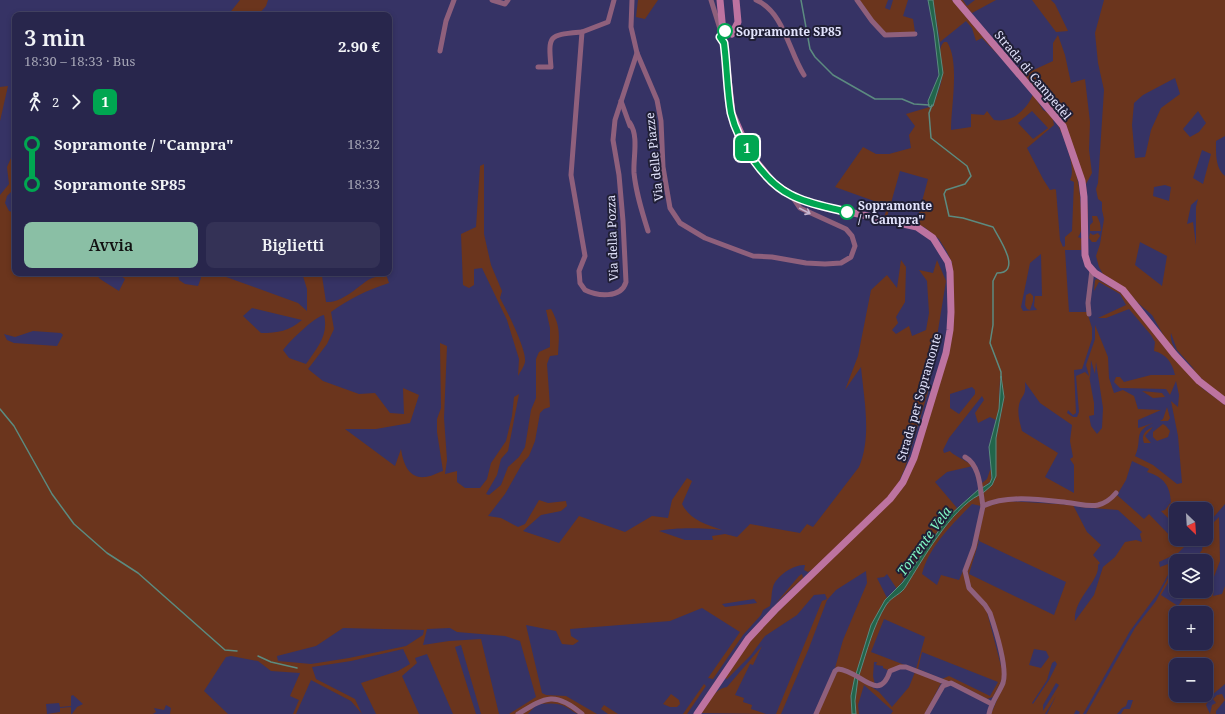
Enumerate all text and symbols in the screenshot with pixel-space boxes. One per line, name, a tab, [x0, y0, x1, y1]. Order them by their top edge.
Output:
text: 3 min	[24, 22, 85, 52]
marker: Sopramonte SP85	[717, 23, 733, 39]
place label: Sopramonte SP85	[736, 23, 842, 40]
street label: Strada di Campedèl	[991, 27, 1075, 123]
text: 2.90 €	[338, 36, 380, 56]
text: 18:30 – 18:33 · Bus	[24, 52, 135, 70]
icon: walk	[24, 91, 46, 113]
icon: forward	[65, 91, 87, 113]
text: 1	[101, 92, 109, 111]
text: 2	[52, 93, 59, 111]
street label: Via delle Piazze	[641, 112, 667, 202]
text: Sopramonte / "Campra"	[54, 134, 234, 154]
text: 18:32	[347, 135, 380, 153]
line badge: 1	[734, 135, 760, 161]
text: 1	[743, 138, 751, 157]
text: Sopramonte SP85	[54, 174, 186, 194]
text: 18:33	[347, 175, 380, 193]
street label: Via della Pozza	[602, 194, 622, 281]
place label: Sopramonte / "Campra"	[858, 197, 932, 228]
marker: Sopramonte / "Campra"	[839, 204, 855, 220]
one-way arrow	[799, 208, 811, 215]
button: Avvia	[24, 222, 198, 268]
button: Biglietti	[206, 222, 380, 268]
street label: Strada per Sopramonte	[893, 331, 945, 463]
water label: Torrente Vela	[893, 502, 956, 579]
north arrow	[1169, 502, 1213, 546]
map controls	[1169, 502, 1213, 702]
button: layers	[1169, 554, 1213, 598]
button: +	[1169, 606, 1213, 650]
button: −	[1169, 658, 1213, 702]

